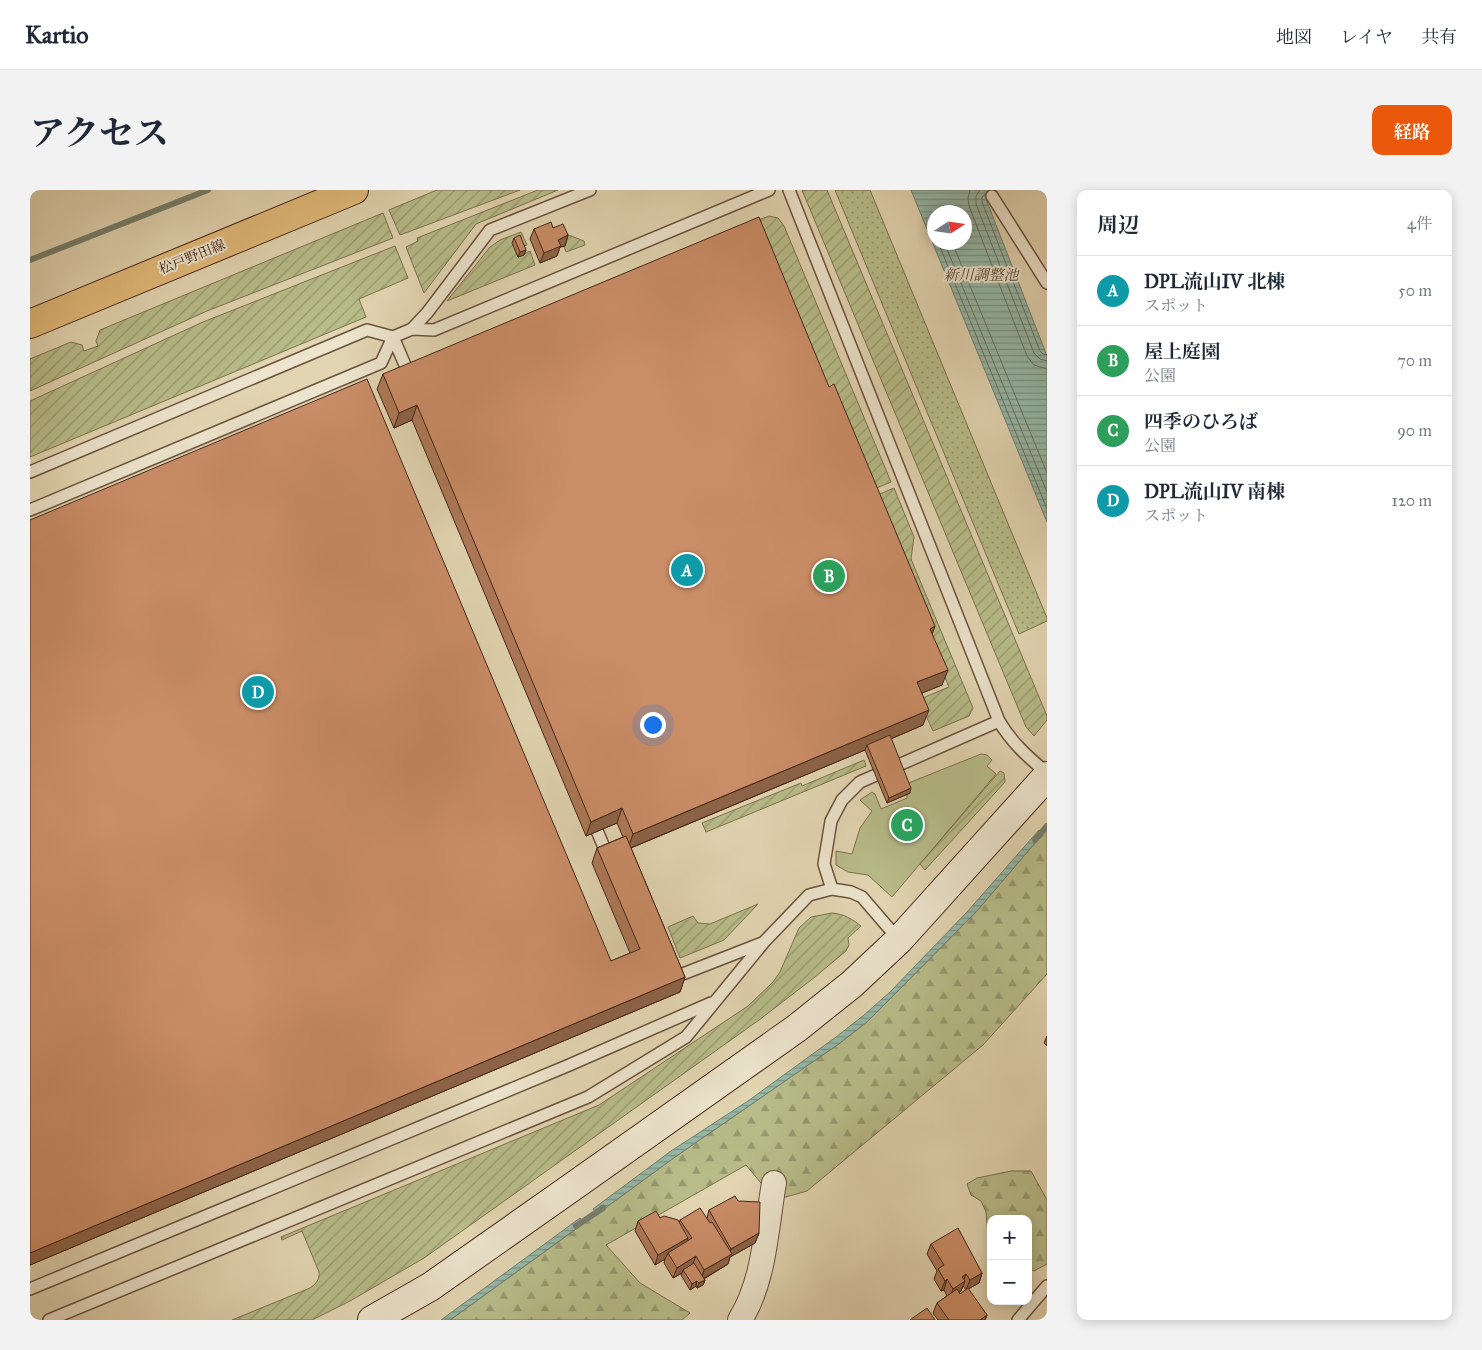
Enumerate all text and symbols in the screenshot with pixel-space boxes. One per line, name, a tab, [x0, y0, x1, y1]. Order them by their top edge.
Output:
text: Kartio	[25, 20, 88, 50]
text: 地図	[1276, 26, 1312, 48]
text: レイヤ	[1340, 26, 1393, 48]
text: 共有	[1421, 26, 1457, 48]
button: 経路	[1372, 105, 1452, 155]
text: アクセス	[30, 112, 169, 155]
north arrow	[927, 205, 972, 250]
text: 周辺	[1097, 212, 1139, 238]
text: 4件	[1407, 214, 1432, 233]
street label: 松戸野田線	[156, 236, 228, 278]
water label: 新川調整池	[943, 266, 1020, 284]
text: DPL流山IV 北棟	[1144, 270, 1285, 293]
text: A	[1108, 281, 1118, 300]
text: 50 m	[1398, 281, 1432, 300]
text: スポット	[1144, 296, 1208, 315]
text: 屋上庭園	[1144, 340, 1220, 363]
text: B	[1108, 351, 1118, 370]
text: 70 m	[1397, 351, 1432, 370]
text: 公園	[1144, 366, 1176, 385]
text: 四季のひろば	[1144, 410, 1258, 433]
text: C	[1108, 421, 1118, 440]
text: 90 m	[1397, 421, 1432, 440]
text: 公園	[1144, 436, 1176, 455]
text: DPL流山IV 南棟	[1144, 480, 1285, 503]
text: D	[1107, 491, 1119, 510]
text: 120 m	[1392, 491, 1432, 510]
text: スポット	[1144, 506, 1208, 525]
pin: A	[671, 551, 703, 589]
pin: B	[813, 557, 845, 595]
pin: D	[242, 673, 274, 711]
your location	[640, 712, 666, 738]
pin: C	[891, 806, 923, 844]
map controls	[987, 1215, 1032, 1305]
button: +	[987, 1215, 1032, 1260]
button: −	[987, 1260, 1032, 1305]

